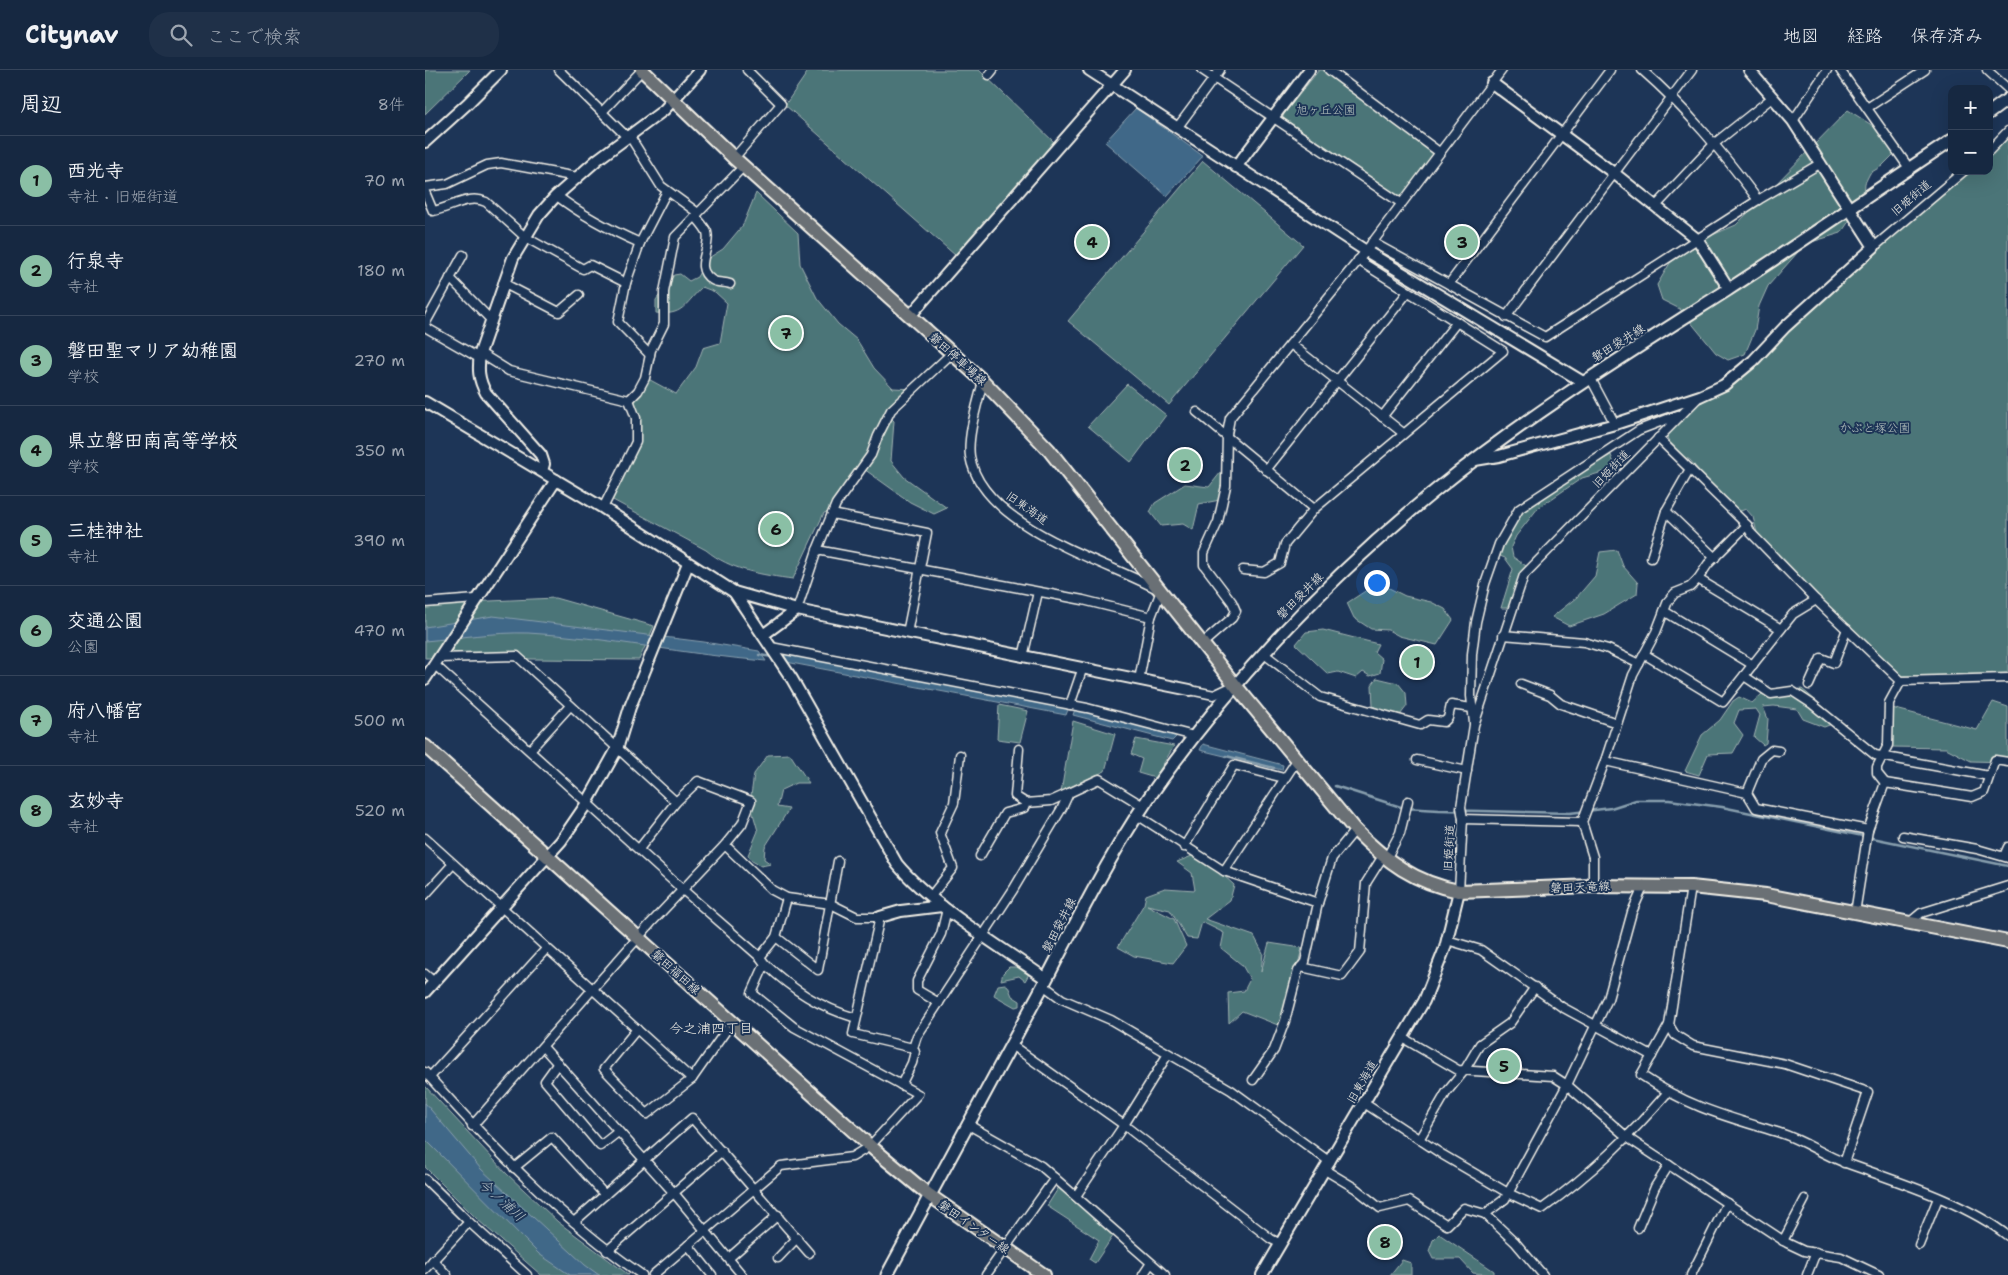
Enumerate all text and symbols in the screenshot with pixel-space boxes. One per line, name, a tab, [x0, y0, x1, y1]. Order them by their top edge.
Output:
search box	[149, 12, 499, 57]
text: Citynav	[25, 19, 119, 51]
icon: search	[167, 21, 195, 49]
text: ここで検索	[207, 24, 302, 49]
text: 地図	[1783, 24, 1819, 48]
text: 経路	[1847, 24, 1883, 48]
text: 保存済み	[1911, 24, 1983, 48]
map controls	[1948, 85, 1993, 175]
button: +	[1948, 85, 1993, 130]
text: 周辺	[20, 90, 62, 118]
text: 8件	[378, 94, 405, 115]
park label: 旭ヶ丘公園	[1296, 102, 1356, 118]
button: −	[1948, 130, 1993, 175]
text: 西光寺	[67, 158, 124, 183]
text: 1	[32, 170, 40, 191]
text: 70 m	[364, 170, 405, 191]
street label: 旧姫街道	[1887, 176, 1935, 220]
text: 寺社 · 旧姫街道	[67, 186, 178, 207]
pin: 4	[1076, 223, 1108, 261]
pin: 3	[1446, 223, 1478, 261]
text: 行泉寺	[67, 248, 124, 273]
text: 2	[30, 260, 42, 281]
text: 180 m	[357, 260, 405, 281]
text: 寺社	[67, 276, 99, 297]
pin: 7	[770, 314, 802, 352]
street label: 磐田袋井線	[1588, 320, 1648, 366]
street label: 磐田停車場線	[926, 329, 990, 389]
text: 磐田聖マリア幼稚園	[67, 338, 238, 363]
text: 3	[30, 350, 42, 371]
text: 270 m	[354, 350, 405, 371]
text: 学校	[67, 366, 99, 387]
park label: かぶと塚公園	[1839, 420, 1911, 436]
text: 県立磐田南高等学校	[67, 428, 238, 453]
text: 4	[30, 440, 42, 461]
text: 350 m	[354, 440, 405, 461]
pin: 2	[1169, 446, 1201, 484]
street label: 旧姫街道	[1589, 446, 1633, 492]
text: 学校	[67, 456, 99, 477]
street label: 旧東海道	[1003, 488, 1051, 528]
pin: 6	[760, 510, 792, 548]
text: 三桂神社	[67, 518, 143, 543]
text: 5	[31, 530, 41, 551]
text: 390 m	[353, 530, 405, 551]
text: 寺社	[67, 546, 99, 567]
street label: 磐田袋井線	[1273, 569, 1327, 623]
your location	[1364, 570, 1390, 596]
text: 交通公園	[67, 608, 143, 633]
text: 6	[30, 620, 42, 641]
text: 470 m	[354, 620, 405, 641]
text: 公園	[67, 636, 99, 657]
pin: 1	[1401, 643, 1433, 681]
text: 府八幡宮	[67, 698, 143, 723]
text: 7	[30, 710, 42, 731]
text: 500 m	[354, 710, 405, 731]
text: 寺社	[67, 726, 99, 747]
text: 玄妙寺	[67, 788, 124, 813]
text: 8	[30, 800, 42, 821]
text: 520 m	[355, 800, 405, 821]
text: 寺社	[67, 816, 99, 837]
street label: 旧姫街道	[1440, 824, 1458, 872]
street label: 磐田天竜線	[1550, 878, 1610, 896]
street label: 磐田袋井線	[1038, 895, 1080, 955]
street label: 磐田福田線	[648, 946, 704, 998]
district label: 今之浦四丁目	[669, 1019, 753, 1037]
pin: 5	[1488, 1047, 1520, 1085]
street label: 旧東海道	[1343, 1057, 1381, 1107]
water label: 今ノ浦川	[475, 1175, 529, 1225]
street label: 磐田インター線	[935, 1196, 1013, 1258]
pin: 8	[1369, 1223, 1401, 1261]

